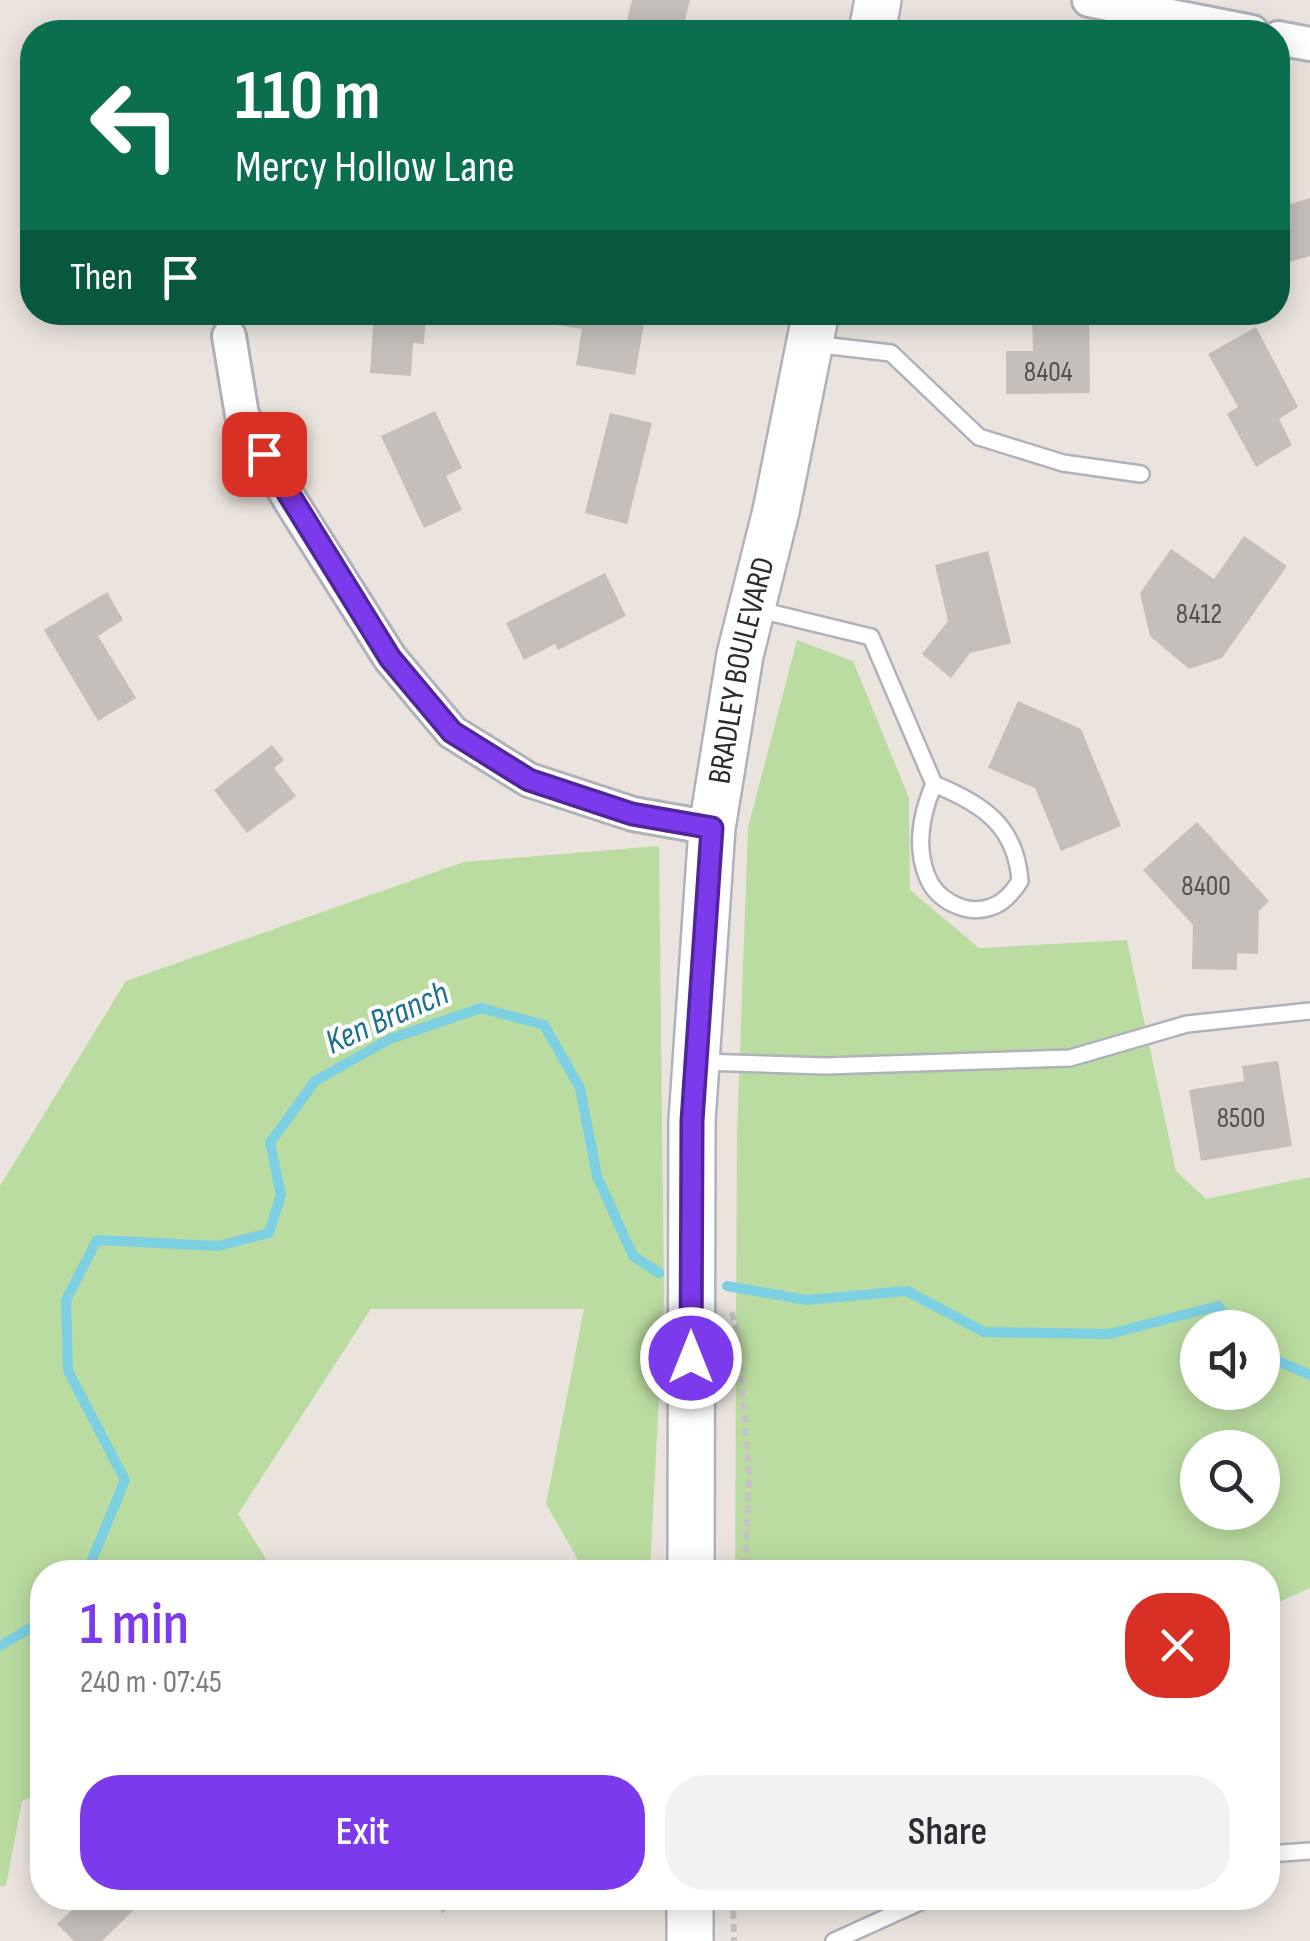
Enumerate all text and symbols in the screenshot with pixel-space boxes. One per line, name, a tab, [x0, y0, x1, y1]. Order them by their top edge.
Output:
text: 110 m	[235, 55, 381, 139]
icon: left	[70, 60, 200, 190]
text: Mercy Hollow Lane	[235, 140, 515, 195]
icon: arrive	[153, 250, 208, 305]
text: Then	[70, 255, 133, 300]
house number: 8404	[1024, 356, 1073, 389]
pin	[222, 412, 307, 497]
icon: arrive	[237, 427, 292, 482]
street label: BRADLEY BOULEVARD	[700, 553, 783, 787]
house number: 8412	[1176, 598, 1222, 631]
house number: 8400	[1181, 870, 1231, 903]
water label: Ken Branch	[319, 972, 455, 1064]
house number: 8500	[1217, 1102, 1265, 1135]
position arrow	[639, 1306, 743, 1410]
map controls	[1180, 1310, 1280, 1530]
button: sound	[1180, 1310, 1280, 1410]
button: search	[1180, 1430, 1280, 1530]
text: 1 min	[80, 1589, 189, 1661]
button: close	[1125, 1593, 1230, 1698]
text: 240 m · 07:45	[80, 1663, 222, 1702]
button: Exit	[80, 1775, 645, 1890]
button: Share	[665, 1775, 1230, 1890]

